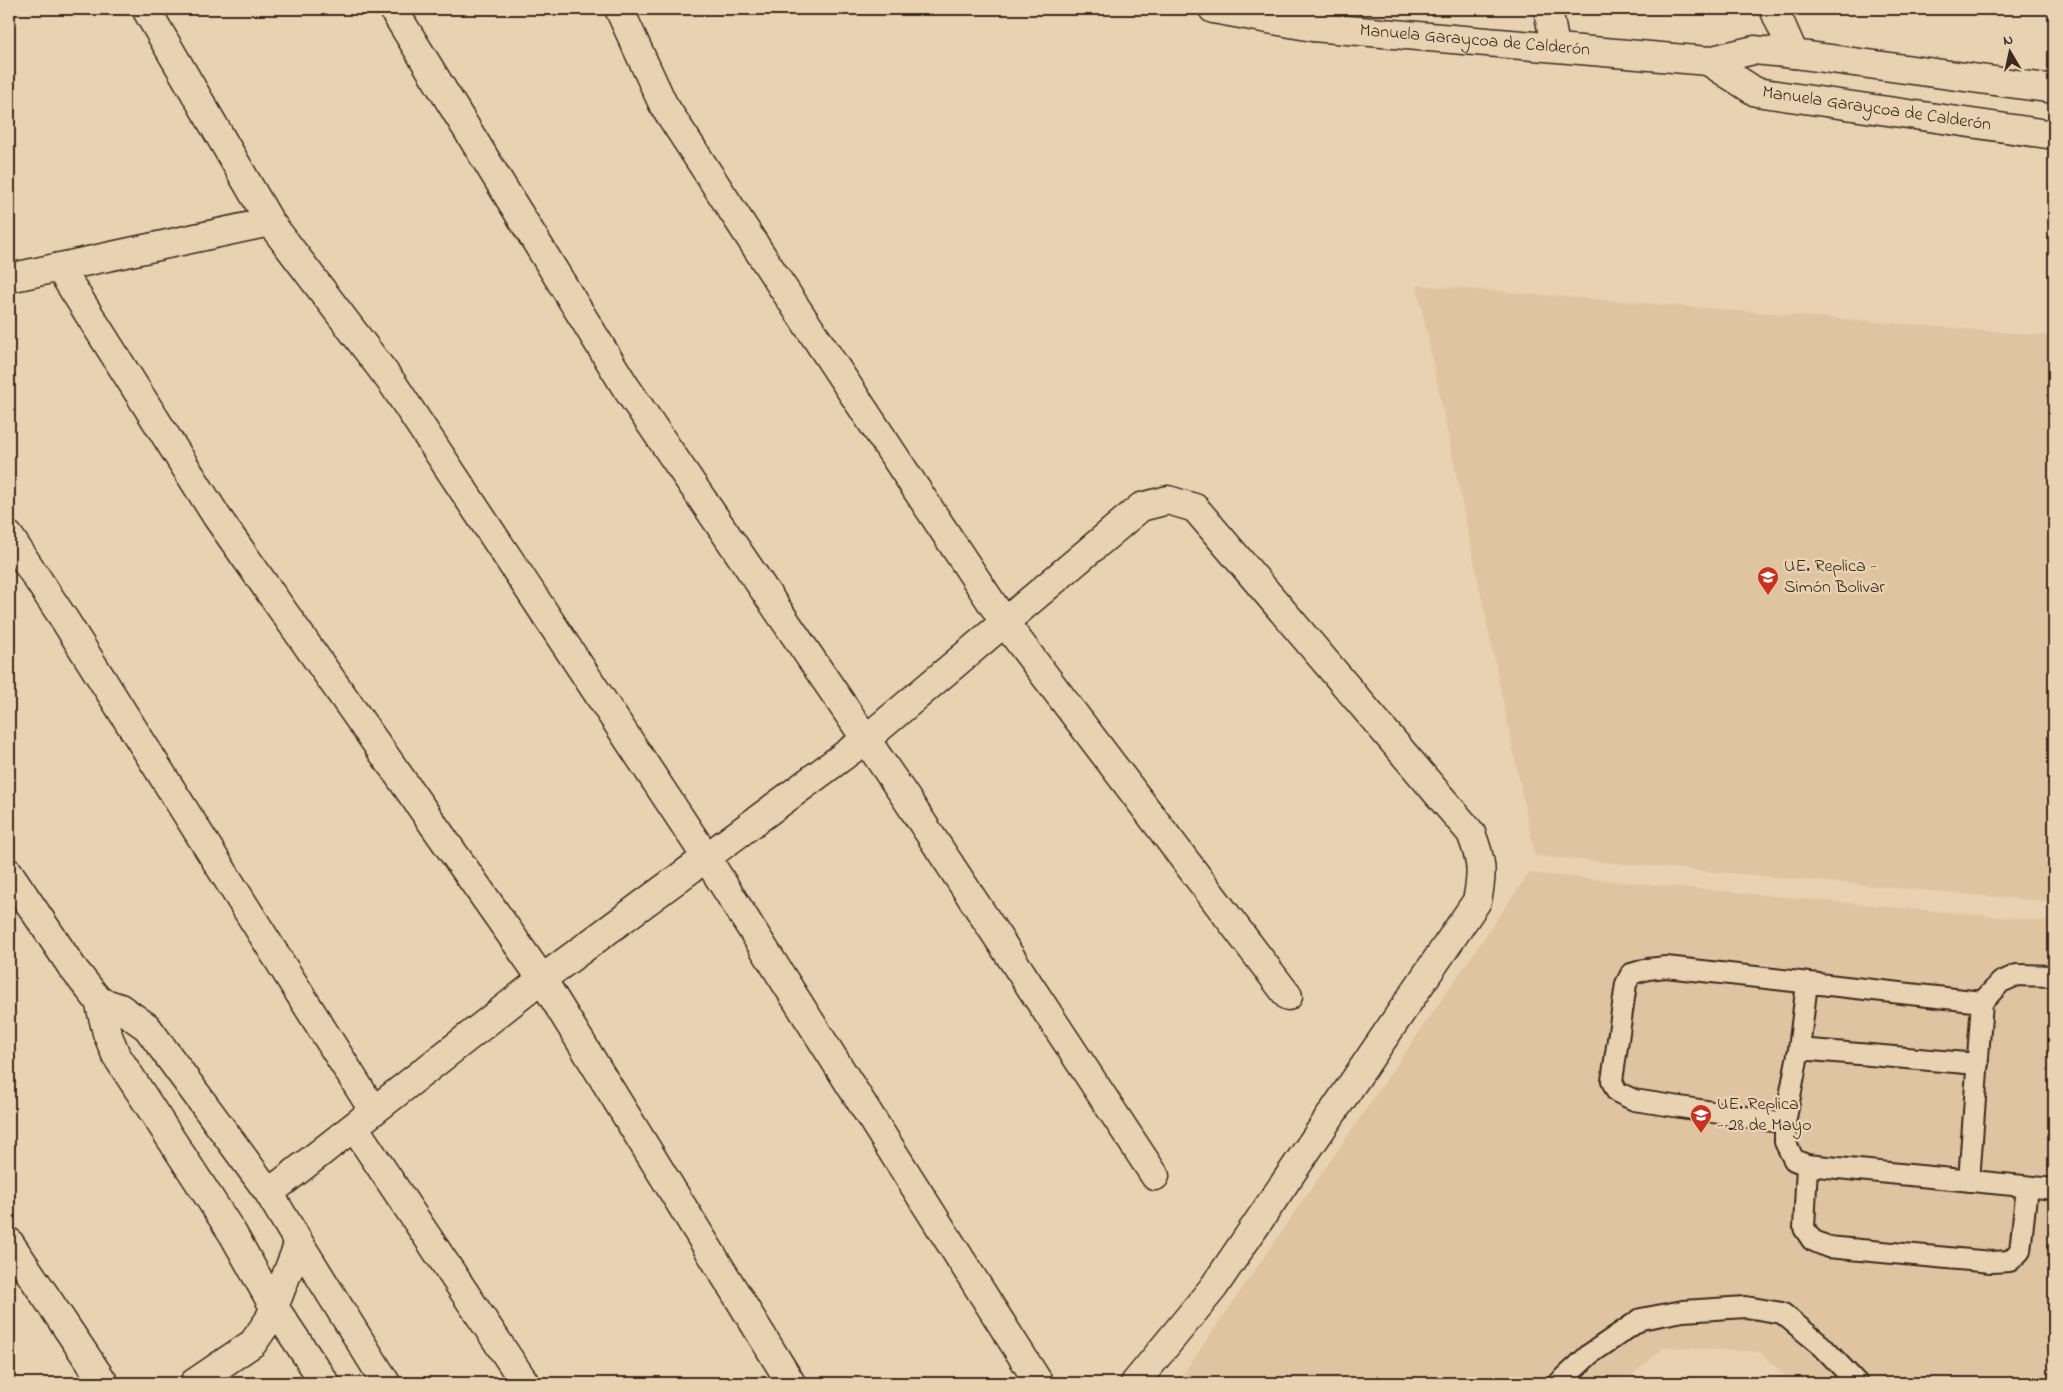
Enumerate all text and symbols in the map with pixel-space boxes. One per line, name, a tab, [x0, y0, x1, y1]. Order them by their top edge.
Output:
street label: Manuela Garaycoa de Calderón	[1359, 18, 1591, 64]
north arrow	[1986, 28, 2036, 78]
text: N	[2002, 30, 2015, 52]
street label: Manuela Garaycoa de Calderón	[1760, 80, 1993, 139]
place label: UE. Replica - Simón Bolivar	[1784, 554, 1885, 601]
school or university icon: UE. Replica - Simón Bolivar	[1756, 565, 1780, 596]
place label: UE. Replica - 28 de Mayo	[1717, 1092, 1812, 1139]
school or university icon: UE. Replica - 28 de Mayo	[1689, 1103, 1713, 1134]

